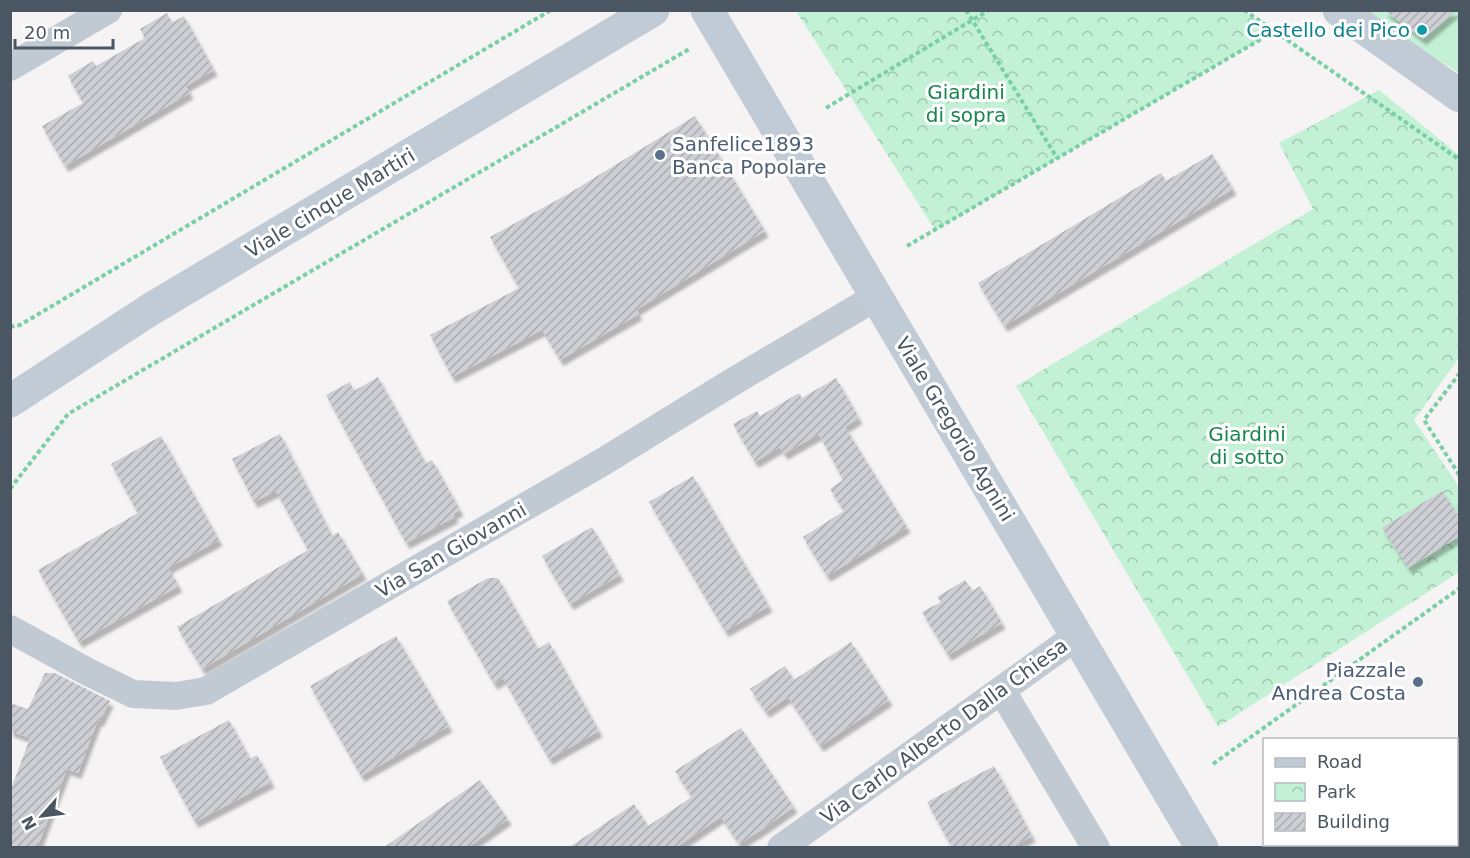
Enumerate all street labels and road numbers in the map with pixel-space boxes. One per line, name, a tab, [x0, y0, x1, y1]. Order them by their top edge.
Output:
street label: Viale cinque Martiri	[241, 143, 419, 263]
street label: Viale Gregorio Agnini	[890, 332, 1020, 526]
street label: Via San Giovanni	[372, 497, 530, 603]
street label: Via Carlo Alberto Dalla Chiesa	[816, 633, 1072, 829]

